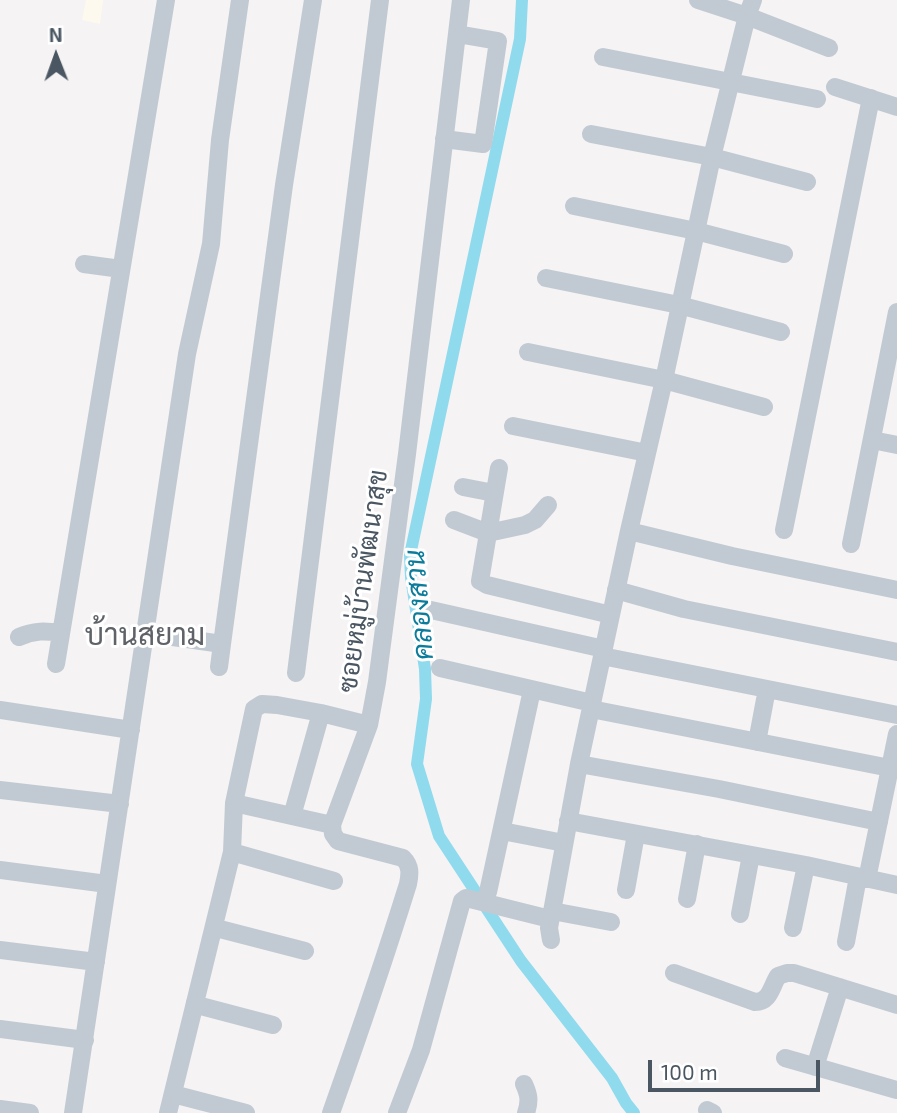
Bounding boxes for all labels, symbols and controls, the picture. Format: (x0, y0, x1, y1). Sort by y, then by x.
north arrow (21, 21, 91, 91)
text: N (49, 23, 63, 46)
street label: ซอยหมู่บ้านพัฒนาสุข (332, 468, 394, 694)
water label: คลองสวน (397, 548, 441, 662)
district label: บ้านสยาม (85, 617, 205, 653)
scale bar (652, 1046, 824, 1090)
text: 100 m (661, 1059, 718, 1084)

